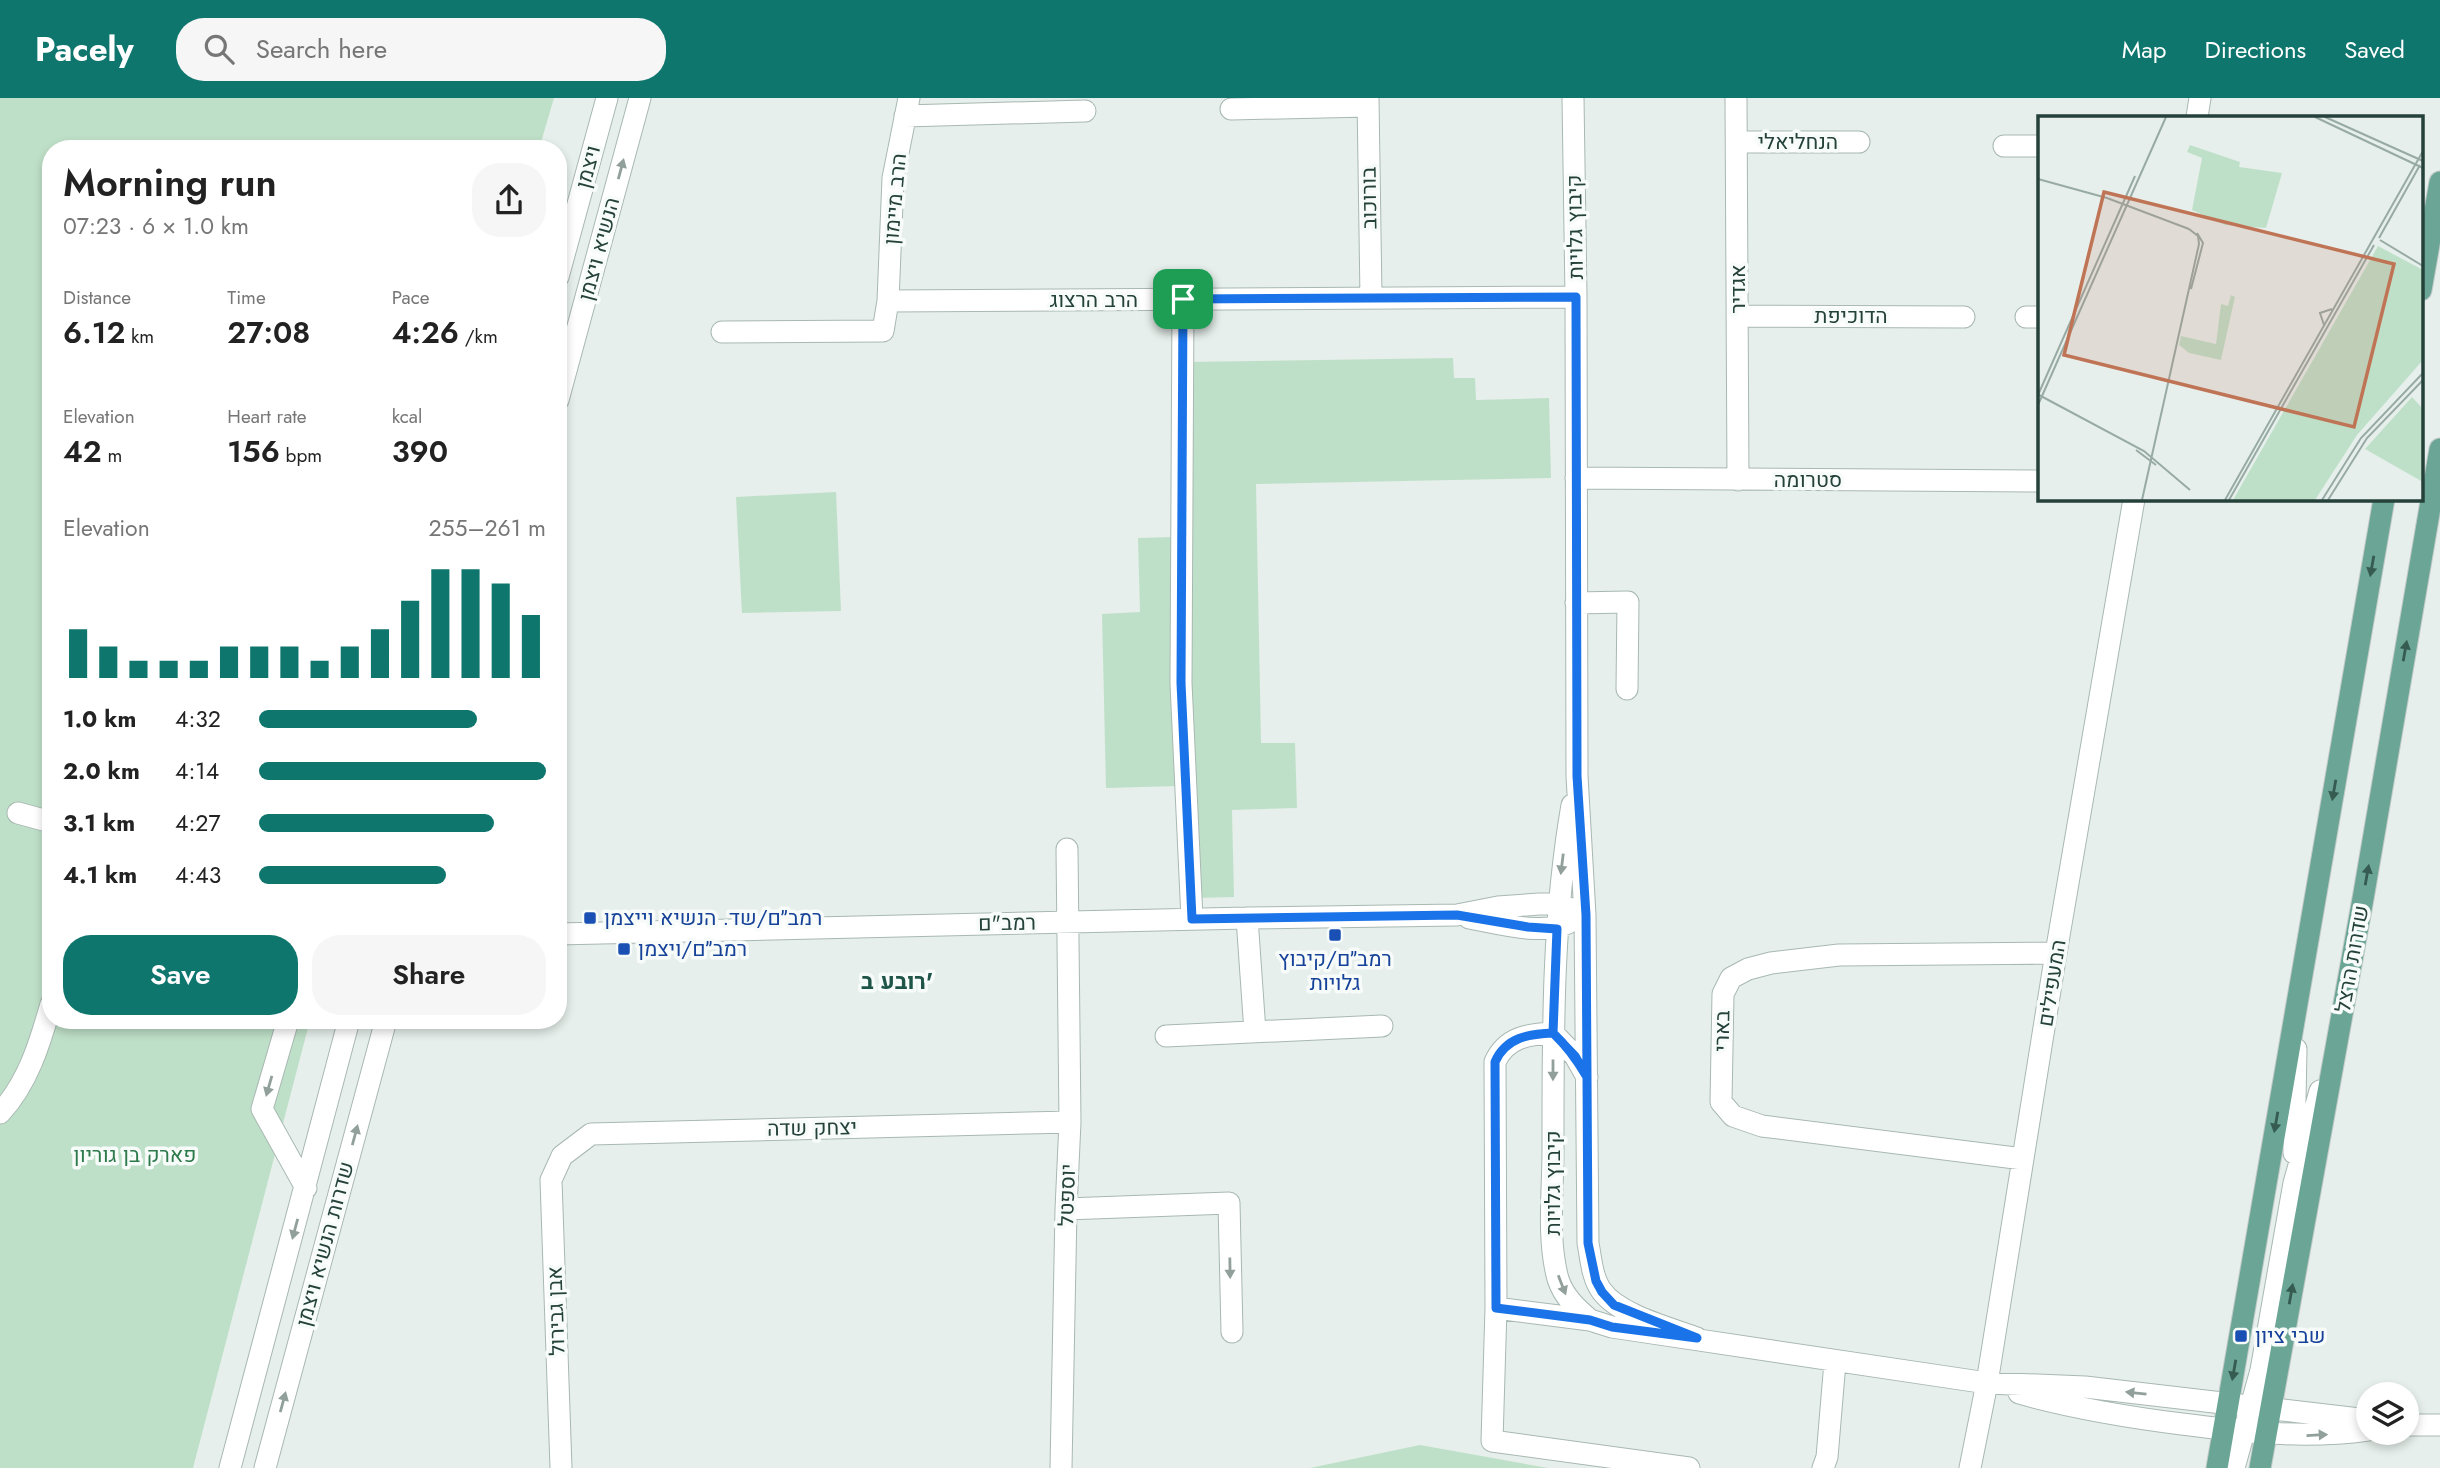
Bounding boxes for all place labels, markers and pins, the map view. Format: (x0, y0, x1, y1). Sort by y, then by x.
pin (1153, 269, 1213, 329)
place label: רמב״ם/שד. הנשיא וייצמן (604, 903, 822, 933)
marker: רמב״ם/שד. הנשיא וייצמן (582, 910, 598, 926)
marker: רמב״ם/קיבוץ גלויות (1327, 927, 1343, 943)
place label: רמב״ם/ויצמן (638, 934, 747, 964)
marker: רמב״ם/ויצמן (616, 941, 632, 957)
place label: רמב״ם/קיבוץ גלויות (1278, 944, 1392, 998)
place label: שבי ציון (2255, 1321, 2325, 1351)
marker: שבי ציון (2233, 1328, 2249, 1344)

